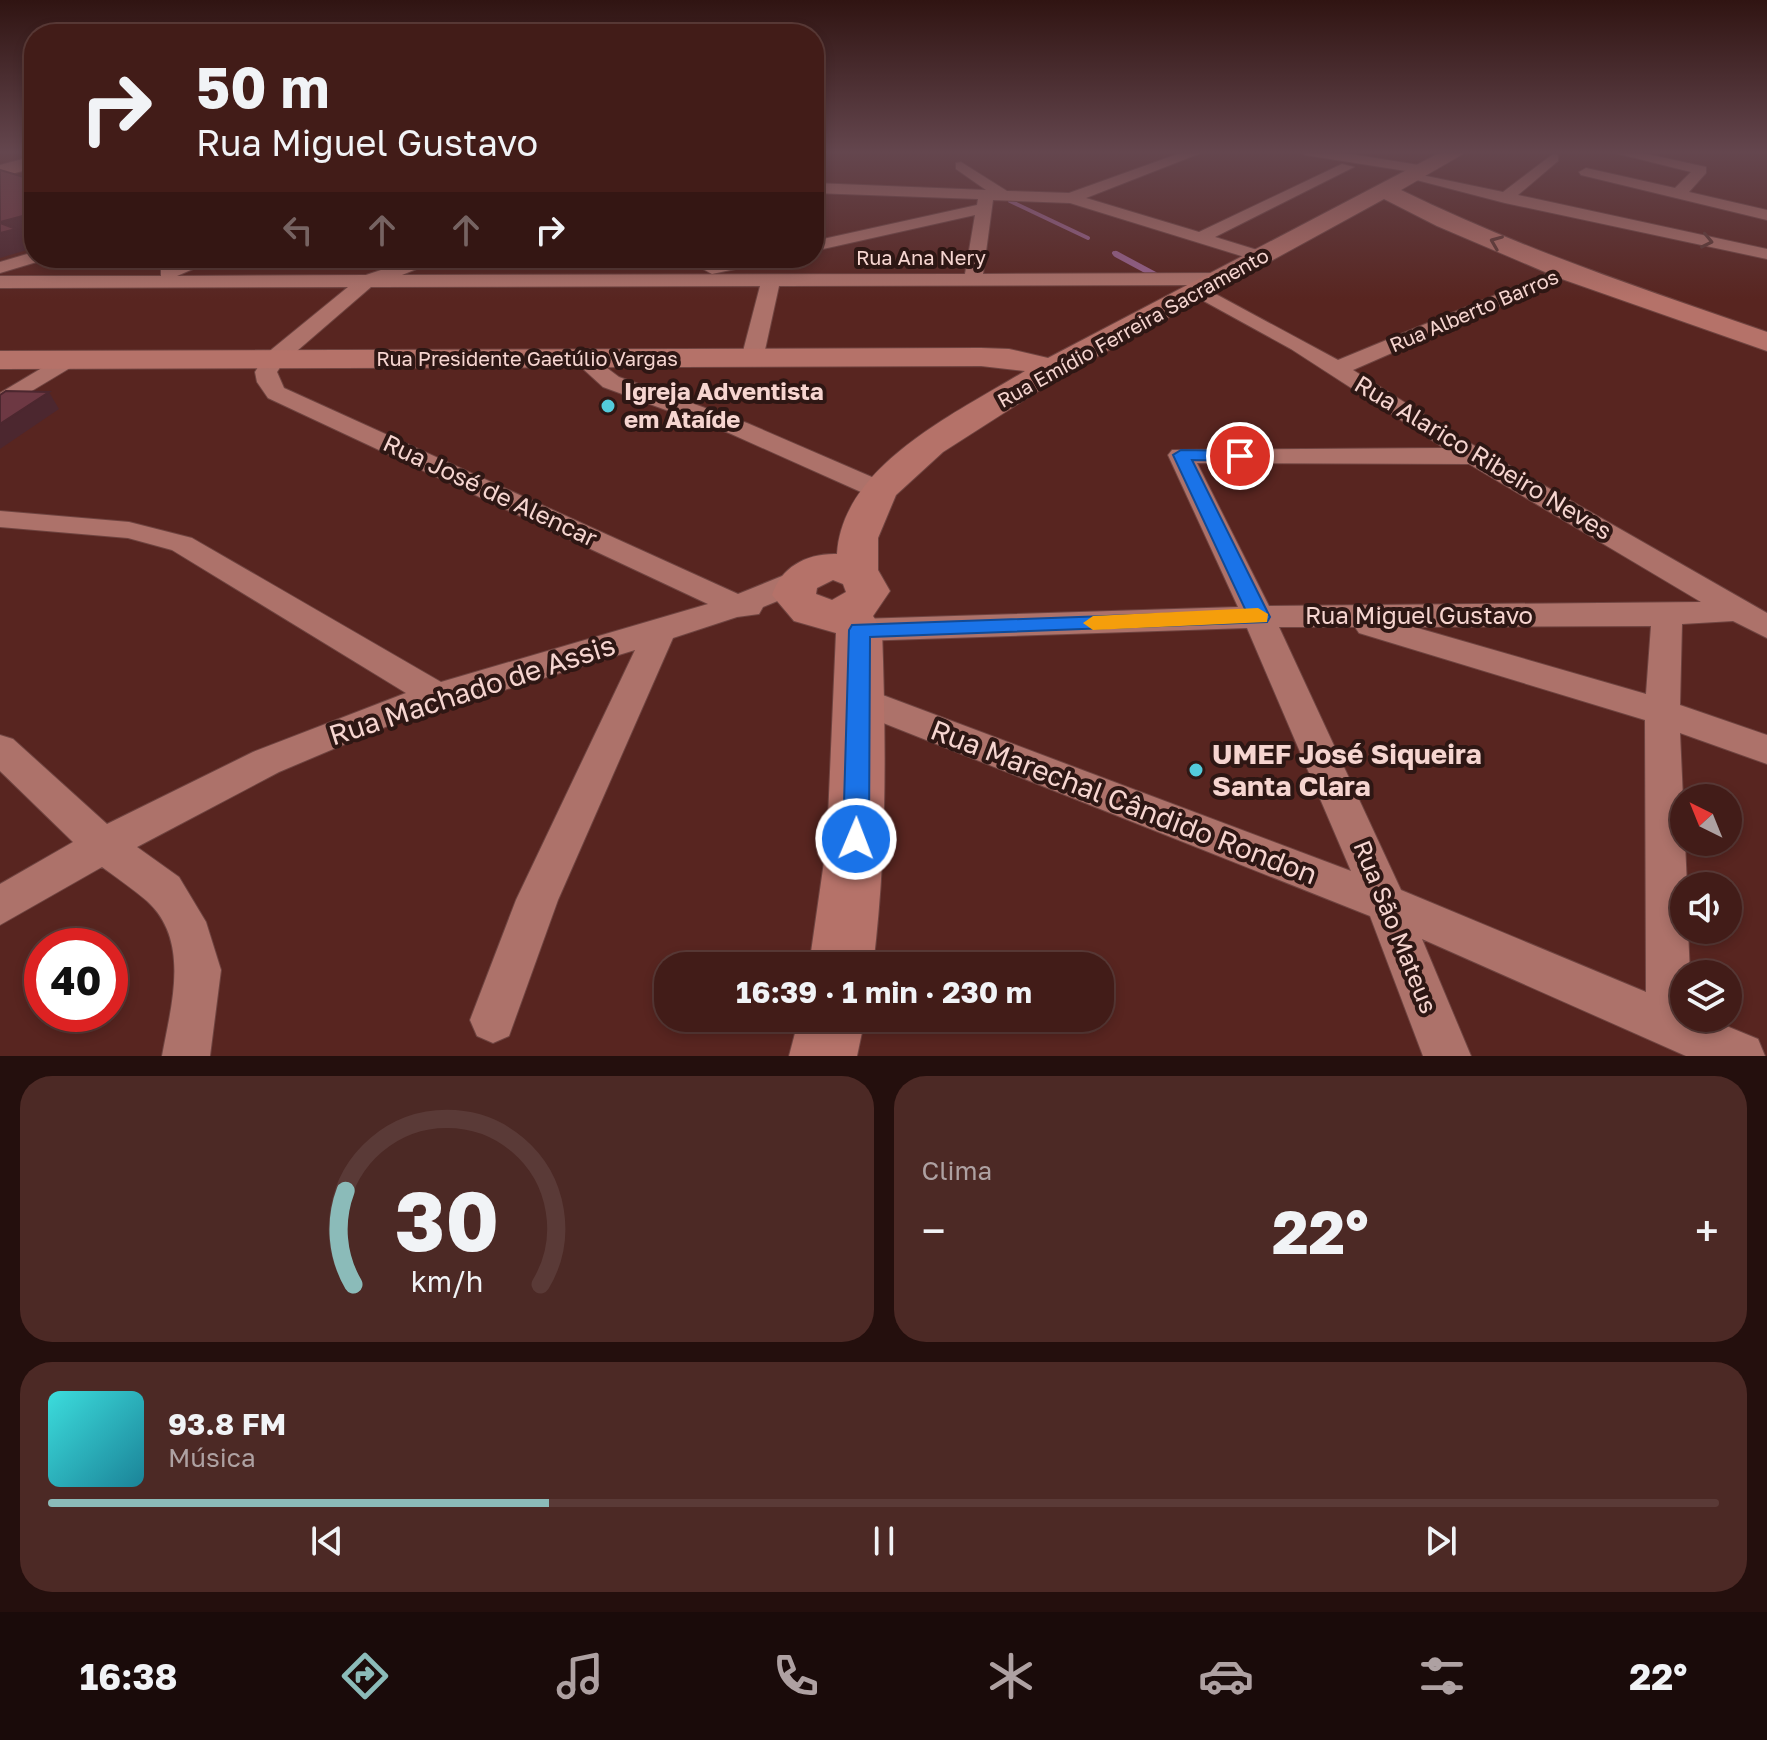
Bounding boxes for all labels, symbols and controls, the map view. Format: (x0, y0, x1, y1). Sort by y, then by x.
text: 50 m (196, 53, 330, 120)
icon: right (64, 56, 168, 160)
text: Rua Miguel Gustavo (196, 121, 538, 164)
icon: left (276, 208, 320, 252)
icon: ahead (360, 208, 404, 252)
icon: ahead (444, 208, 488, 252)
icon: right (528, 208, 572, 252)
one-way arrow (1699, 232, 1713, 249)
one-way arrow (1490, 236, 1504, 252)
street label: Rua Emídio Ferreira Sacramento (993, 242, 1272, 412)
street label: Rua Ana Nery (856, 245, 986, 269)
street label: Rua Alberto Barros (1386, 264, 1562, 356)
street label: Rua Presidente Gaetúlio Vargas (376, 346, 678, 370)
street label: Rua Alarico Ribeiro Neves (1350, 368, 1618, 545)
place label: Igreja Adventista em Ataíde (624, 376, 824, 433)
marker: Igreja Adventista em Ataíde (599, 397, 617, 415)
pin (1206, 422, 1274, 490)
street label: Rua José de Alencar (379, 427, 602, 552)
icon: arrive (1218, 434, 1262, 478)
street label: Rua Miguel Gustavo (1305, 600, 1533, 629)
street label: Rua Machado de Assis (325, 628, 619, 751)
street label: Rua Marechal Cândido Rondon (926, 712, 1322, 891)
place label: UMEF José Siqueira Santa Clara (1212, 737, 1482, 802)
marker: UMEF José Siqueira Santa Clara (1187, 761, 1205, 779)
north arrow (1670, 784, 1742, 856)
map controls (1670, 784, 1742, 1032)
position arrow (814, 797, 898, 881)
street label: Rua São Mateus (1348, 836, 1444, 1017)
button: sound (1670, 872, 1742, 944)
speed limit sign: 40 (24, 928, 128, 1032)
button: layers (1670, 960, 1742, 1032)
text: 16:39 · 1 min · 230 m (736, 974, 1032, 1010)
text: Clima (922, 1155, 992, 1186)
text: 30 (394, 1169, 499, 1269)
text: 22° (1272, 1195, 1369, 1267)
text: − (922, 1204, 946, 1257)
text: + (1695, 1204, 1719, 1257)
text: km/h (410, 1264, 483, 1298)
text: 93.8 FM (168, 1406, 286, 1442)
text: Música (168, 1442, 256, 1473)
icon: previous (305, 1519, 349, 1563)
icon: pause (862, 1519, 906, 1563)
icon: next (1419, 1519, 1463, 1563)
icon: directions (337, 1648, 393, 1704)
icon: music (552, 1648, 608, 1704)
icon: phone (768, 1648, 824, 1704)
icon: climate (983, 1648, 1039, 1704)
icon: car (1198, 1648, 1254, 1704)
icon: filters (1414, 1648, 1470, 1704)
text: 16:38 (80, 1655, 178, 1698)
text: 22° (1629, 1655, 1687, 1698)

